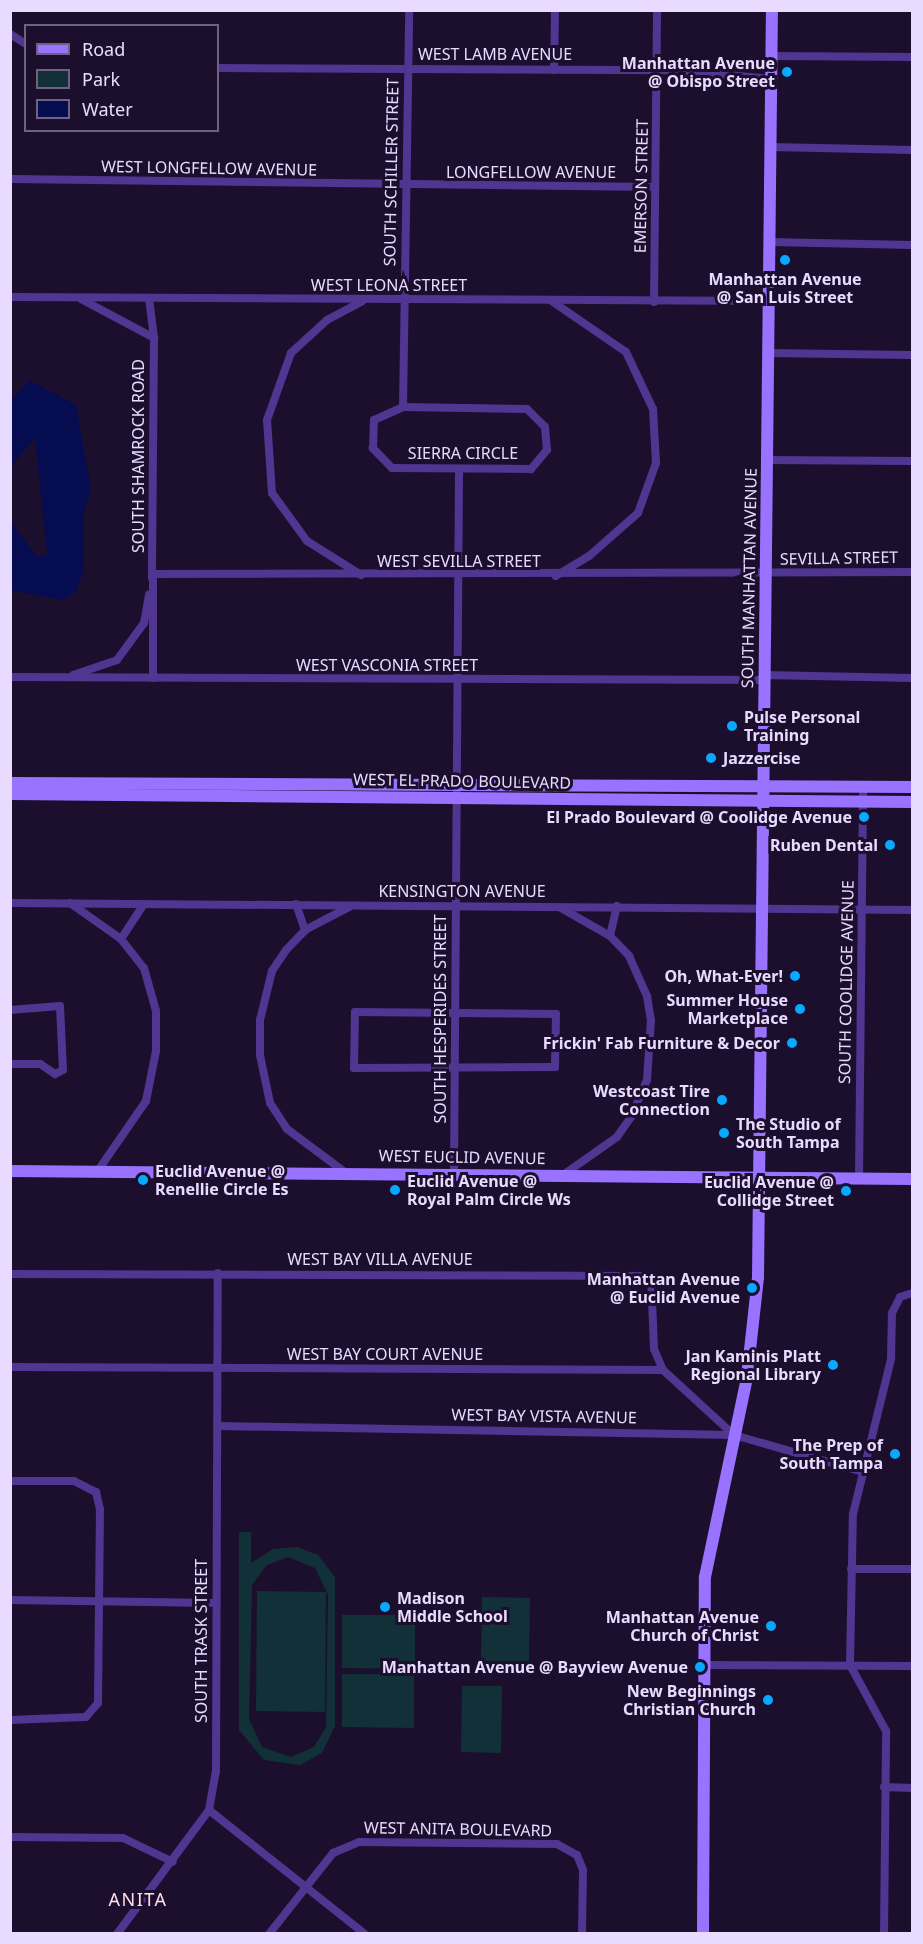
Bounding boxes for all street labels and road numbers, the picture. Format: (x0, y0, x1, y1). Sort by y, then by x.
street label: WEST LAMB AVENUE (418, 44, 572, 64)
street label: SOUTH SCHILLER STREET (380, 78, 402, 266)
street label: EMERSON STREET (630, 119, 652, 253)
street label: WEST LONGFELLOW AVENUE (101, 157, 317, 179)
street label: LONGFELLOW AVENUE (446, 162, 616, 182)
street label: WEST LEONA STREET (311, 275, 467, 295)
street label: SOUTH SHAMROCK ROAD (128, 359, 148, 553)
street label: SIERRA CIRCLE (408, 443, 518, 463)
street label: SOUTH MANHATTAN AVENUE (737, 468, 761, 688)
street label: SEVILLA STREET (780, 547, 898, 569)
street label: WEST SEVILLA STREET (377, 551, 541, 571)
street label: WEST VASCONIA STREET (296, 655, 478, 675)
street label: WEST EL PRADO BOULEVARD (353, 769, 571, 793)
street label: SOUTH COOLIDGE AVENUE (835, 880, 857, 1084)
street label: KENSINGTON AVENUE (378, 881, 546, 901)
street label: SOUTH HESPERIDES STREET (430, 914, 450, 1124)
street label: WEST EUCLID AVENUE (378, 1146, 546, 1168)
street label: WEST BAY VILLA AVENUE (287, 1249, 473, 1269)
street label: WEST BAY COURT AVENUE (287, 1344, 483, 1364)
street label: WEST BAY VISTA AVENUE (451, 1405, 637, 1427)
street label: SOUTH TRASK STREET (191, 1559, 211, 1723)
street label: WEST ANITA BOULEVARD (364, 1818, 552, 1840)

